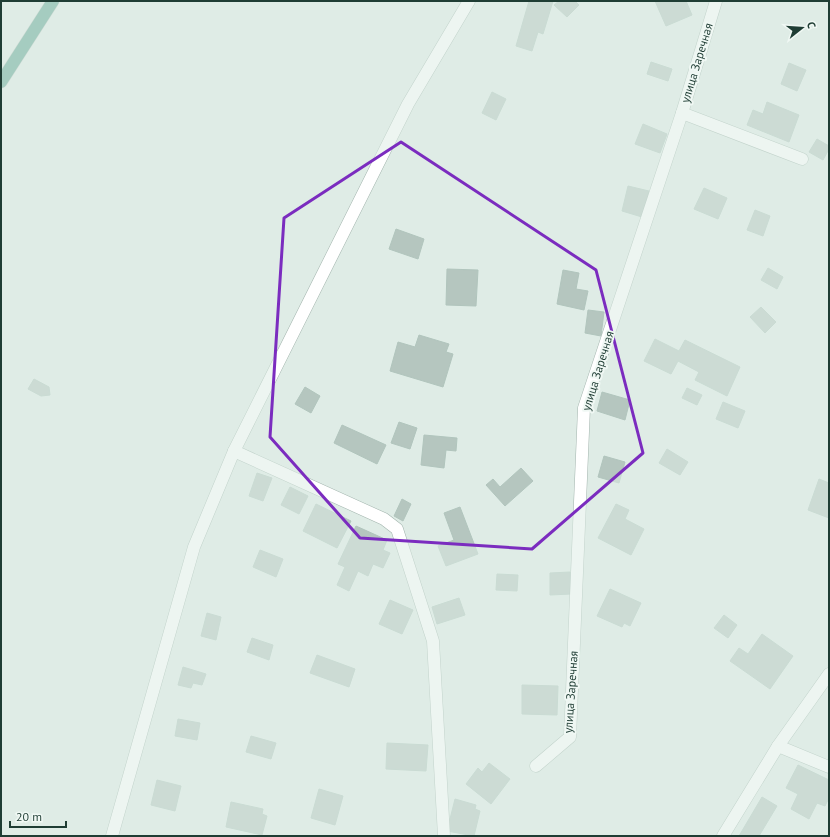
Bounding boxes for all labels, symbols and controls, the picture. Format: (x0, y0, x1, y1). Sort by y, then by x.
north arrow (782, 8, 822, 48)
text: С (804, 20, 819, 30)
street label: улица Заречная (677, 21, 716, 105)
street label: улица Заречная (578, 329, 617, 413)
street label: улица Заречная (560, 650, 581, 734)
scale bar (10, 803, 66, 829)
text: 20 m (16, 809, 42, 824)

